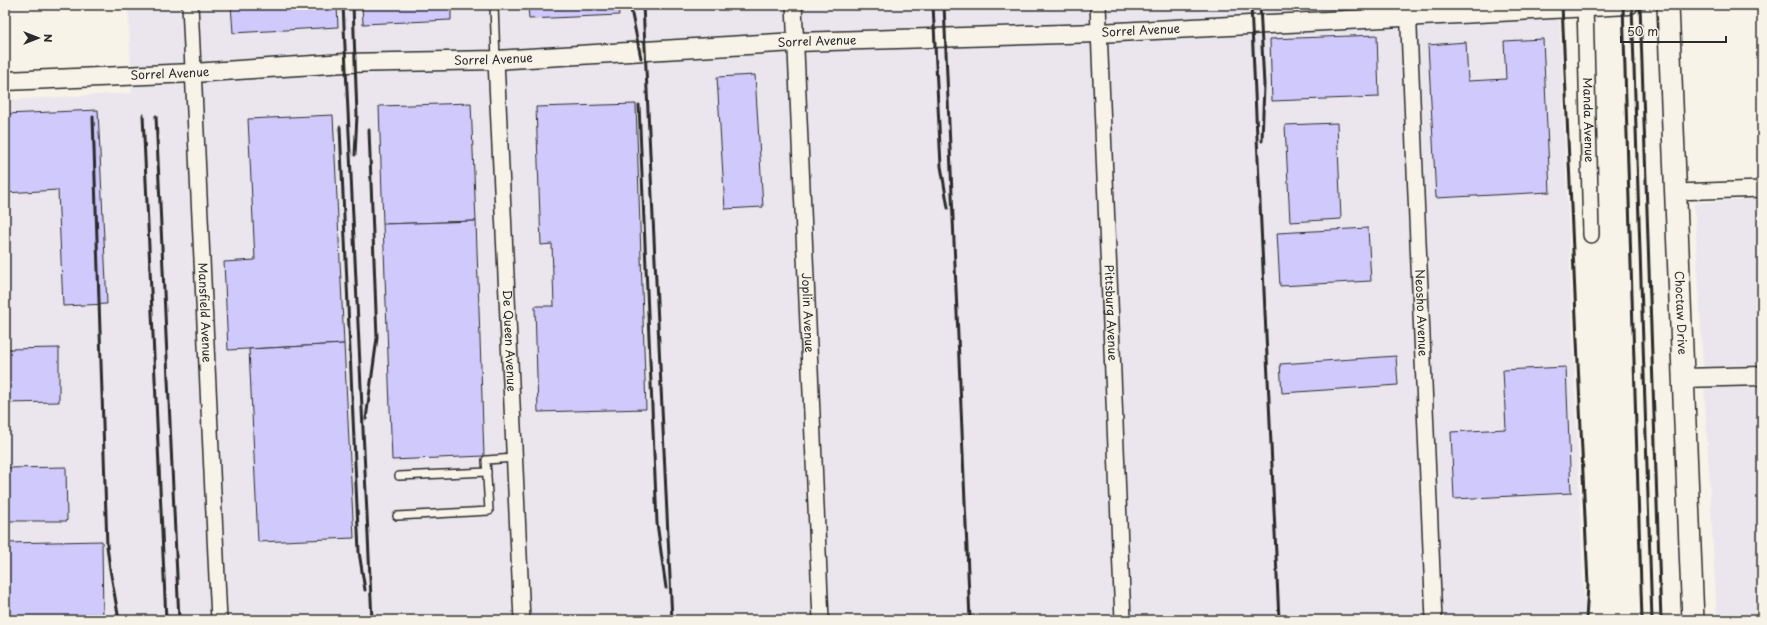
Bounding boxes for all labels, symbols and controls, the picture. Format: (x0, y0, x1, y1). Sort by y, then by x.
north arrow (18, 18, 58, 58)
scale bar (1621, 18, 1726, 44)
street label: Sorrel Avenue (1101, 19, 1181, 41)
text: 50 m (1627, 22, 1658, 40)
street label: Sorrel Avenue (777, 30, 857, 51)
text: N (40, 34, 57, 43)
street label: Sorrel Avenue (454, 48, 534, 69)
street label: Sorrel Avenue (130, 62, 210, 84)
street label: Manda Avenue (1579, 77, 1599, 163)
street label: Mansfield Avenue (194, 262, 217, 364)
street label: Pittsburg Avenue (1101, 264, 1122, 362)
street label: Neosho Avenue (1411, 269, 1433, 357)
street label: Choctaw Drive (1671, 270, 1692, 355)
street label: Joplin Avenue (798, 272, 819, 353)
street label: De Queen Avenue (499, 289, 521, 392)

